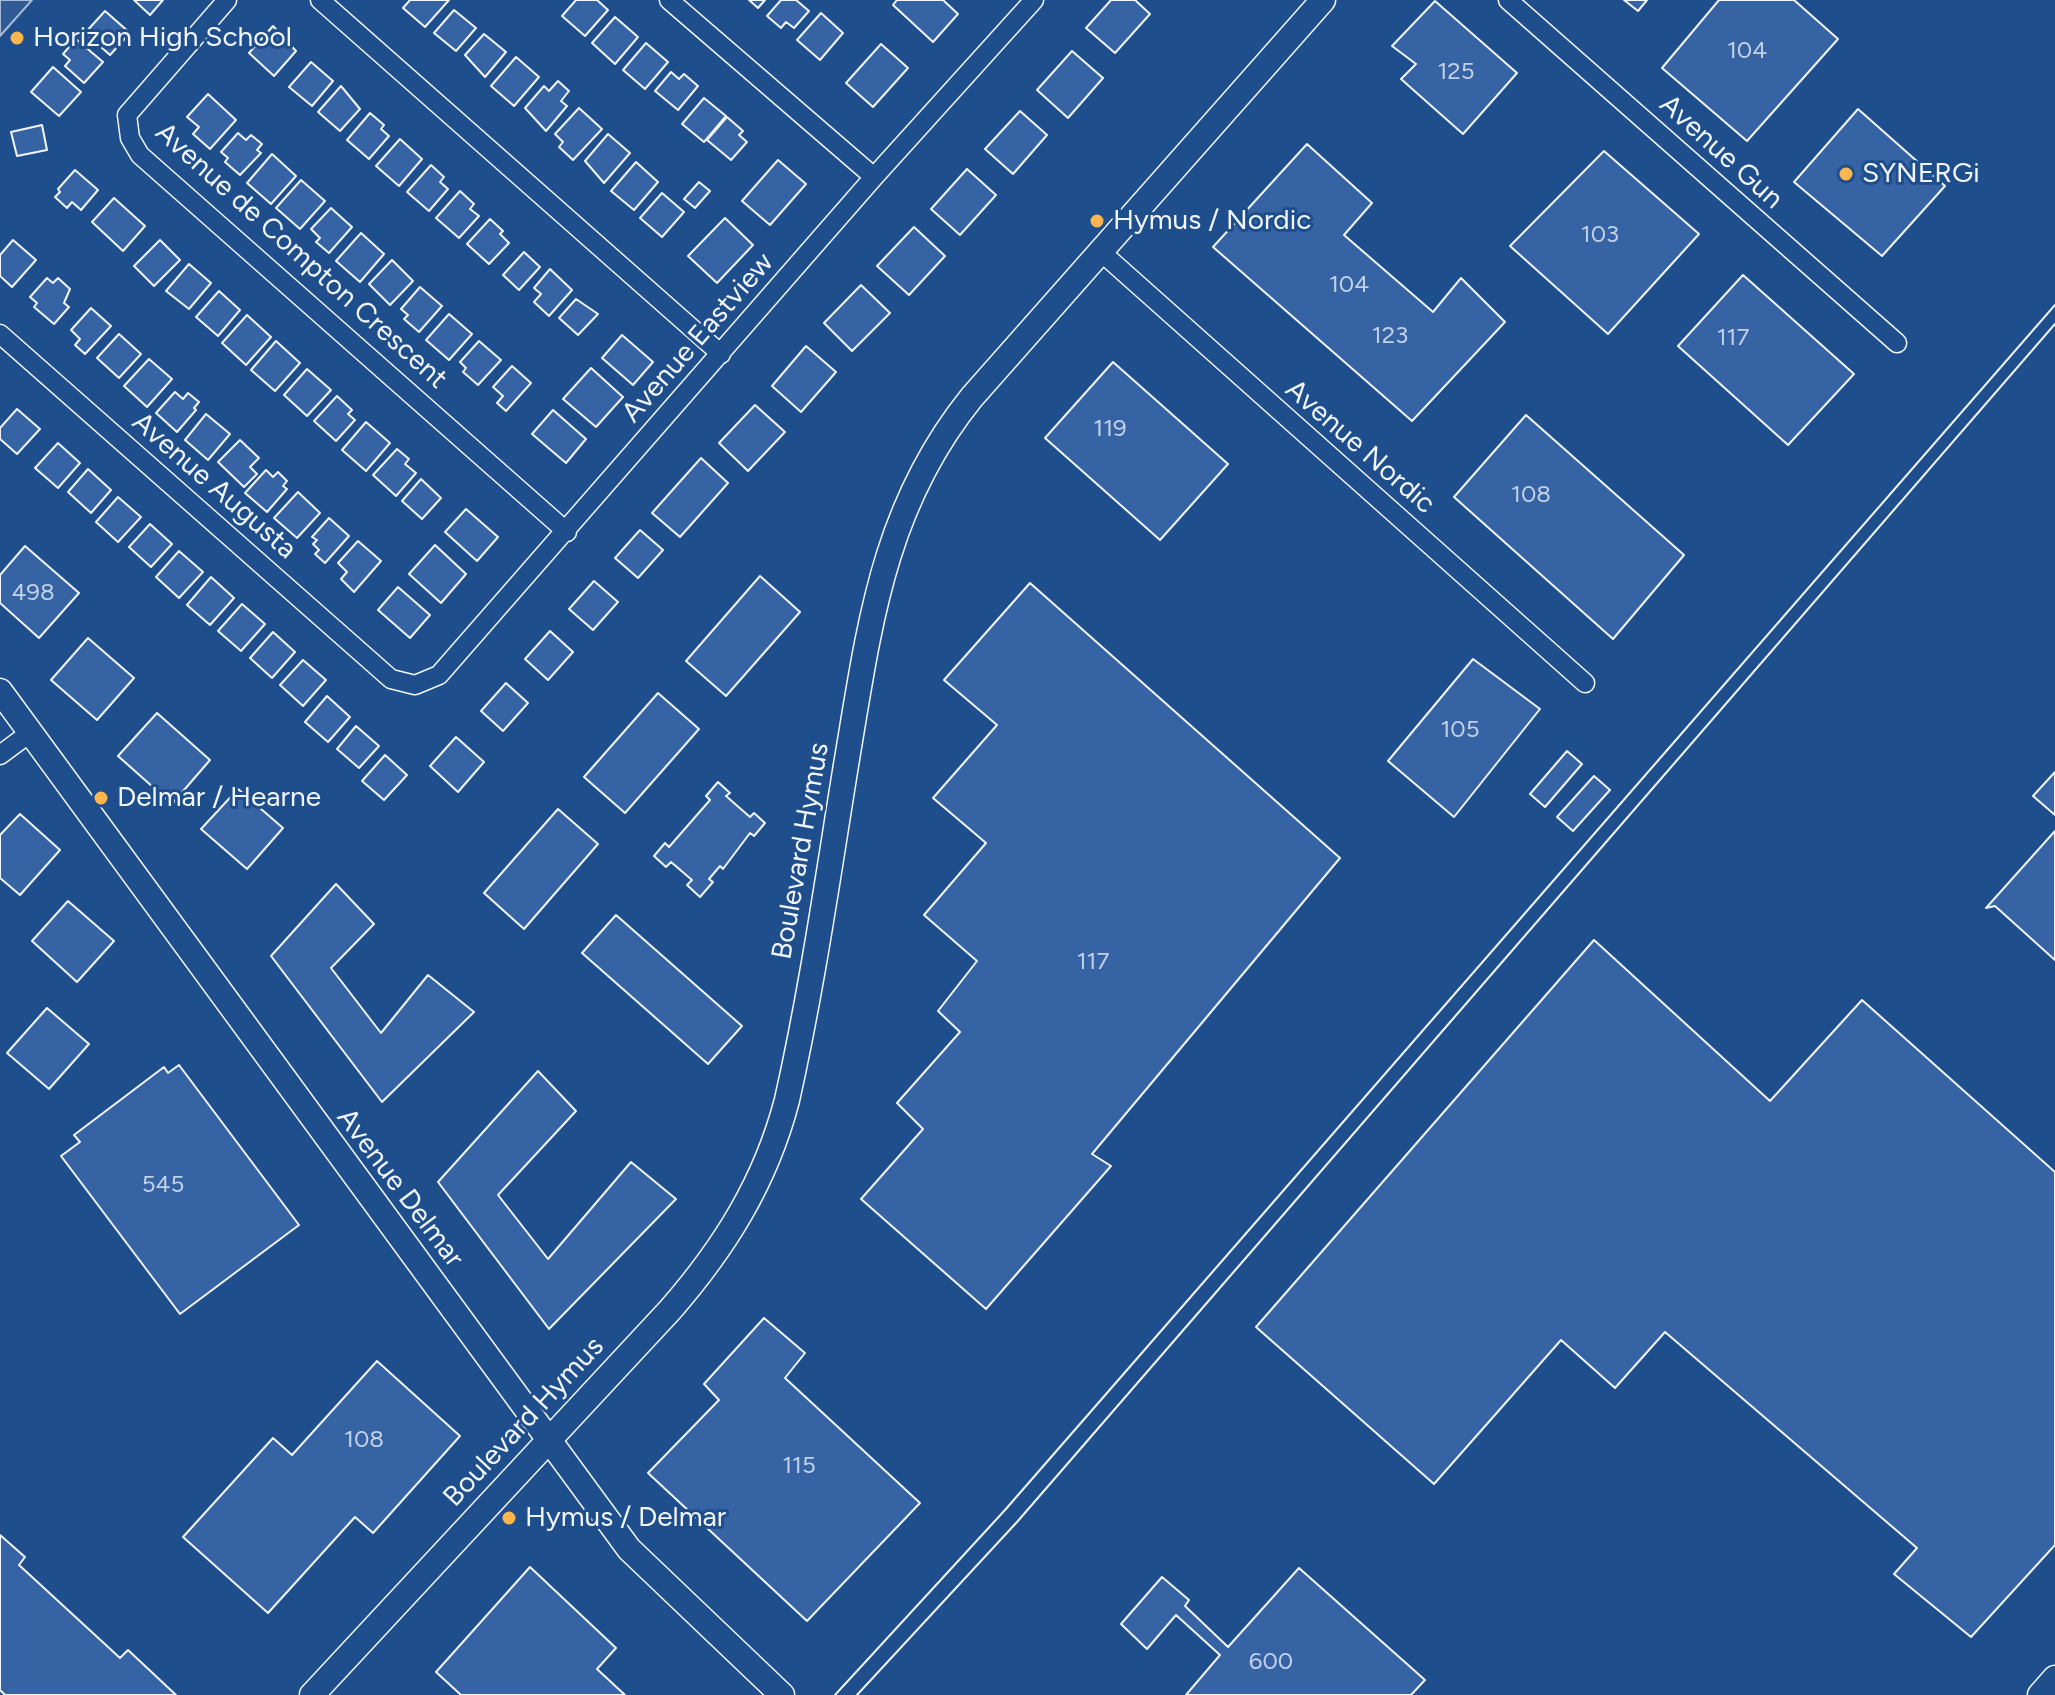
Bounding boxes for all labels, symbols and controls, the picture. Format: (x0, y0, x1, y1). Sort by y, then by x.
place label: Horizon High School (33, 21, 292, 55)
marker: Horizon High School (8, 29, 26, 47)
house number: 104 (1727, 37, 1767, 65)
house number: 125 (1437, 58, 1475, 86)
street label: Avenue Gun (1652, 88, 1790, 216)
street label: Avenue de Compton Crescent (148, 116, 454, 396)
place label: SYNERGi (1862, 157, 1980, 191)
marker: SYNERGi (1837, 165, 1855, 183)
place label: Hymus / Nordic (1113, 204, 1311, 238)
marker: Hymus / Nordic (1088, 212, 1106, 230)
house number: 103 (1581, 221, 1619, 249)
street label: Avenue Eastview (615, 246, 781, 430)
house number: 104 (1329, 271, 1369, 299)
house number: 123 (1372, 322, 1408, 350)
house number: 117 (1717, 324, 1749, 352)
street label: Avenue Nordic (1278, 373, 1442, 521)
street label: Avenue Augusta (125, 406, 303, 566)
house number: 119 (1093, 415, 1127, 443)
house number: 108 (1511, 481, 1551, 509)
house number: 498 (11, 579, 55, 607)
house number: 105 (1440, 716, 1480, 744)
street label: Boulevard Hymus (765, 740, 837, 962)
place label: Delmar / Hearne (117, 781, 321, 815)
marker: Delmar / Hearne (92, 789, 110, 807)
house number: 117 (1077, 948, 1109, 976)
street label: Avenue Delmar (329, 1102, 471, 1274)
house number: 545 (142, 1171, 184, 1199)
street label: Boulevard Hymus (437, 1330, 611, 1514)
house number: 108 (344, 1426, 384, 1454)
house number: 115 (782, 1452, 816, 1480)
place label: Hymus / Delmar (525, 1501, 726, 1535)
marker: Hymus / Delmar (500, 1509, 518, 1527)
house number: 600 (1249, 1648, 1293, 1676)

